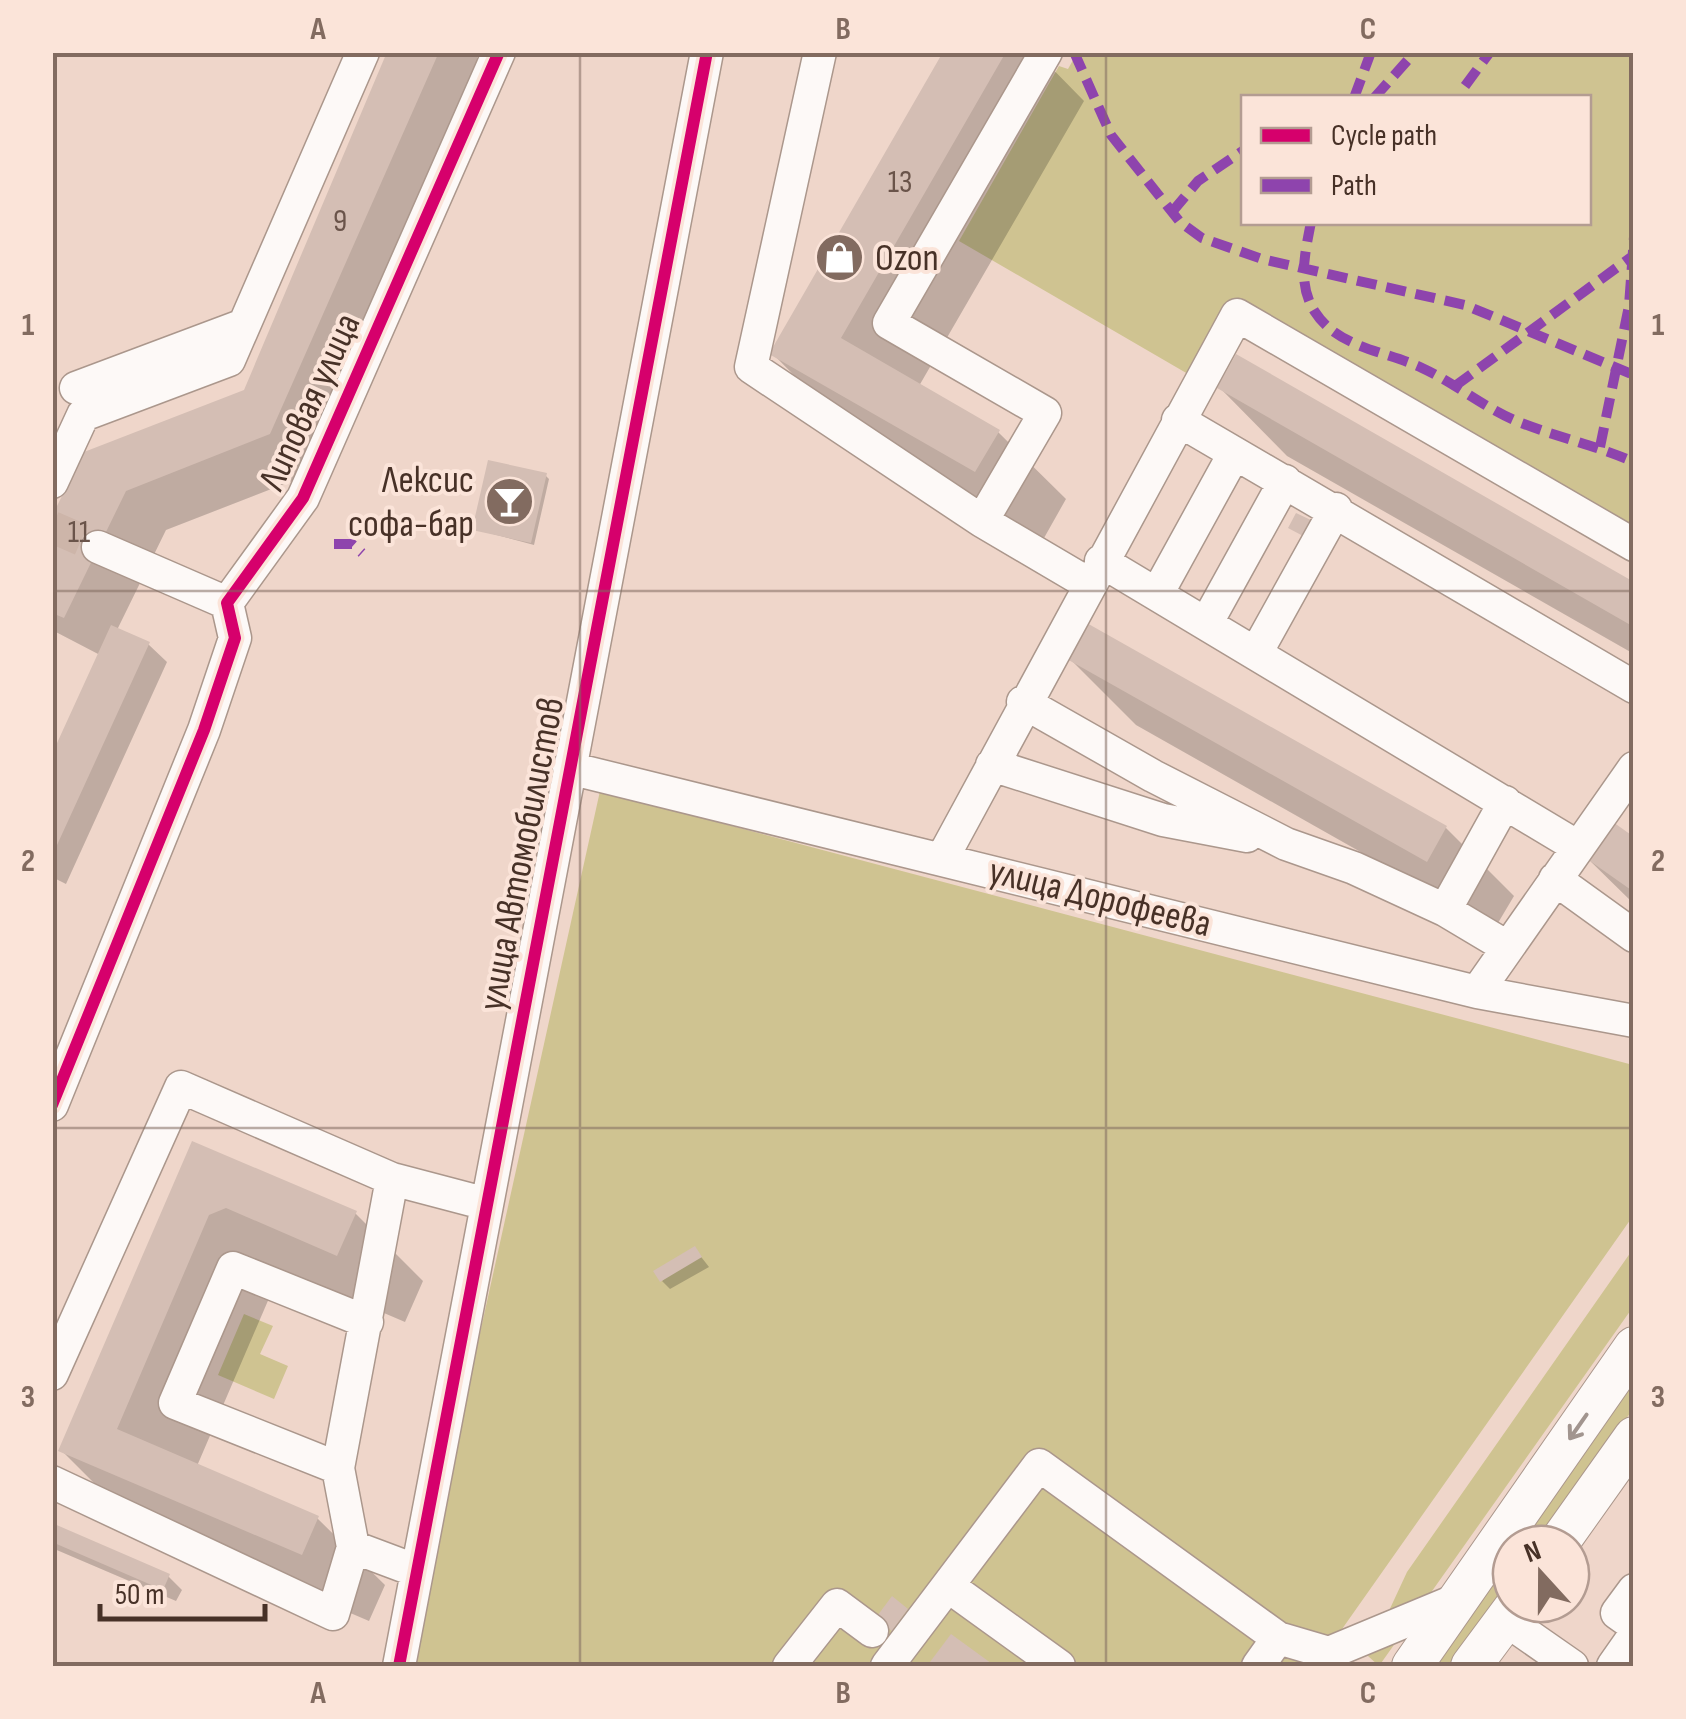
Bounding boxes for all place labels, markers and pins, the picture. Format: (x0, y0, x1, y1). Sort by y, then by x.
shop icon: Ozon (814, 232, 866, 284)
place label: Ozon (875, 236, 939, 281)
place label: Лексис софа-бар (348, 458, 474, 547)
bar icon: Лексис софа-бар (483, 476, 535, 528)

